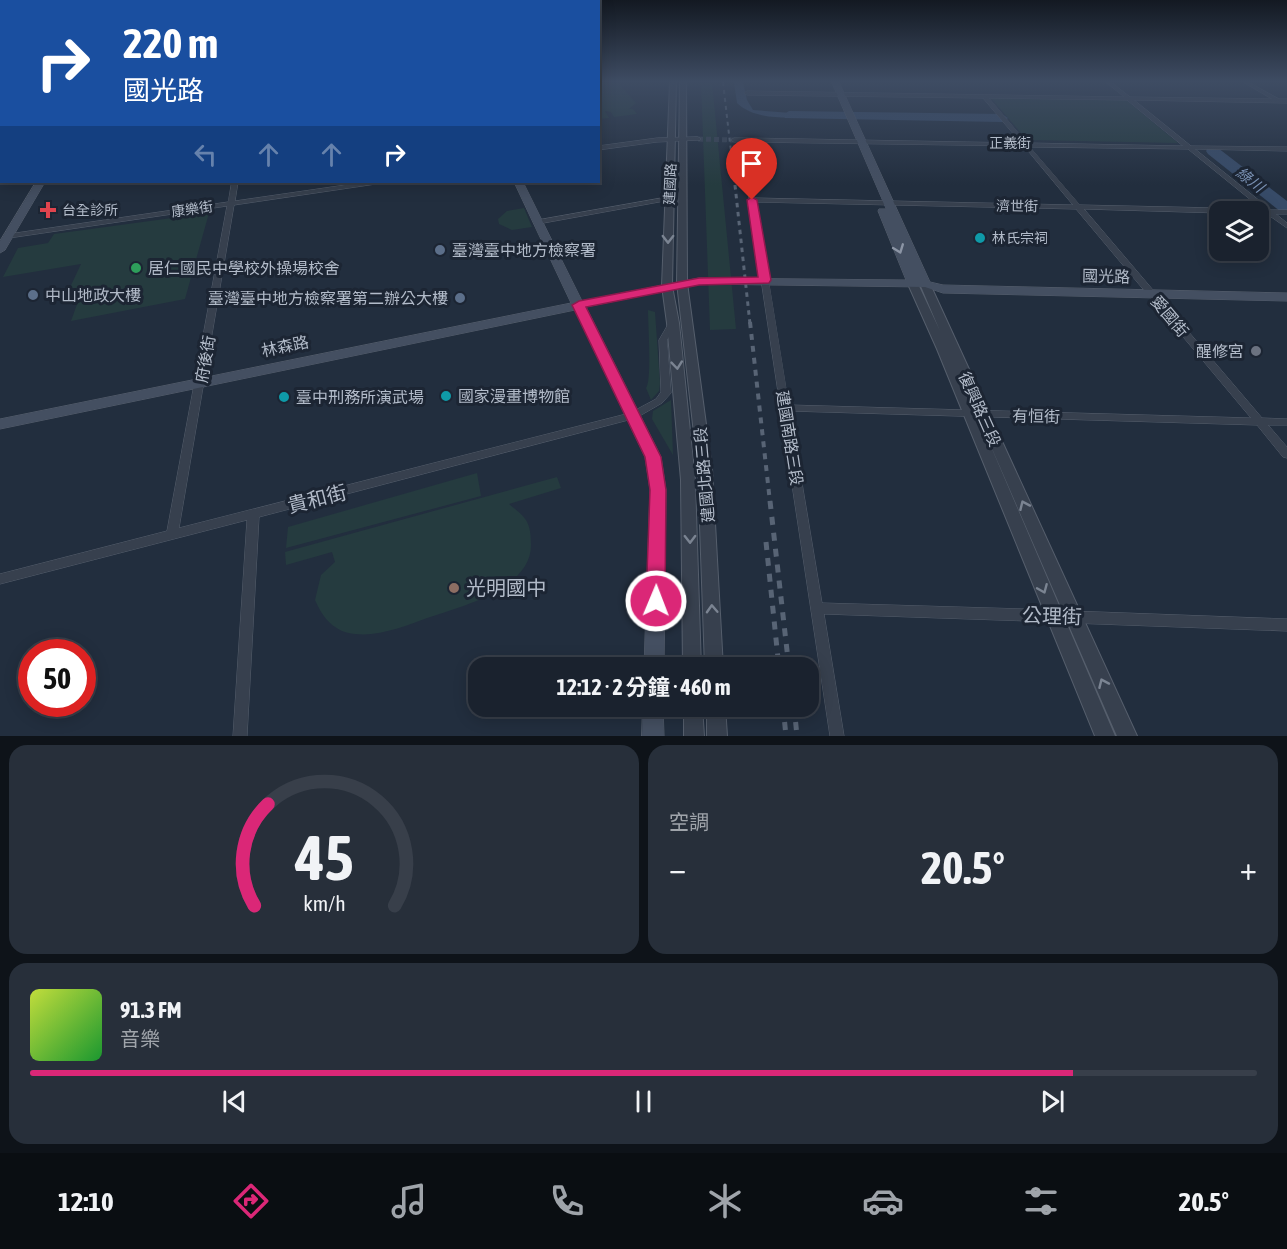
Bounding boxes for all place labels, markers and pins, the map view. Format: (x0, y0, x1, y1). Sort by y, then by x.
pin (726, 138, 777, 200)
marker: 台全診所 (39, 201, 57, 219)
place label: 台全診所 (62, 202, 118, 218)
place label: 林氏宗祠 (992, 230, 1048, 246)
marker: 林氏宗祠 (973, 231, 987, 245)
place label: 臺灣臺中地方檢察署 (452, 241, 596, 259)
marker: 臺灣臺中地方檢察署 (433, 243, 447, 257)
place label: 居仁國民中學校外操場校舍 (148, 259, 340, 277)
marker: 居仁國民中學校外操場校舍 (129, 261, 143, 275)
place label: 中山地政大樓 (45, 286, 141, 304)
marker: 中山地政大樓 (26, 288, 40, 302)
place label: 臺灣臺中地方檢察署第二辦公大樓 (208, 289, 448, 307)
marker: 臺灣臺中地方檢察署第二辦公大樓 (453, 291, 467, 305)
place label: 醒修宮 (1196, 342, 1244, 360)
marker: 醒修宮 (1249, 344, 1263, 358)
place label: 國家漫畫博物館 (458, 387, 570, 405)
place label: 臺中刑務所演武場 (296, 388, 424, 406)
marker: 國家漫畫博物館 (439, 389, 453, 403)
marker: 臺中刑務所演武場 (277, 390, 291, 404)
place label: 光明國中 (466, 576, 546, 599)
marker: 光明國中 (447, 581, 461, 595)

